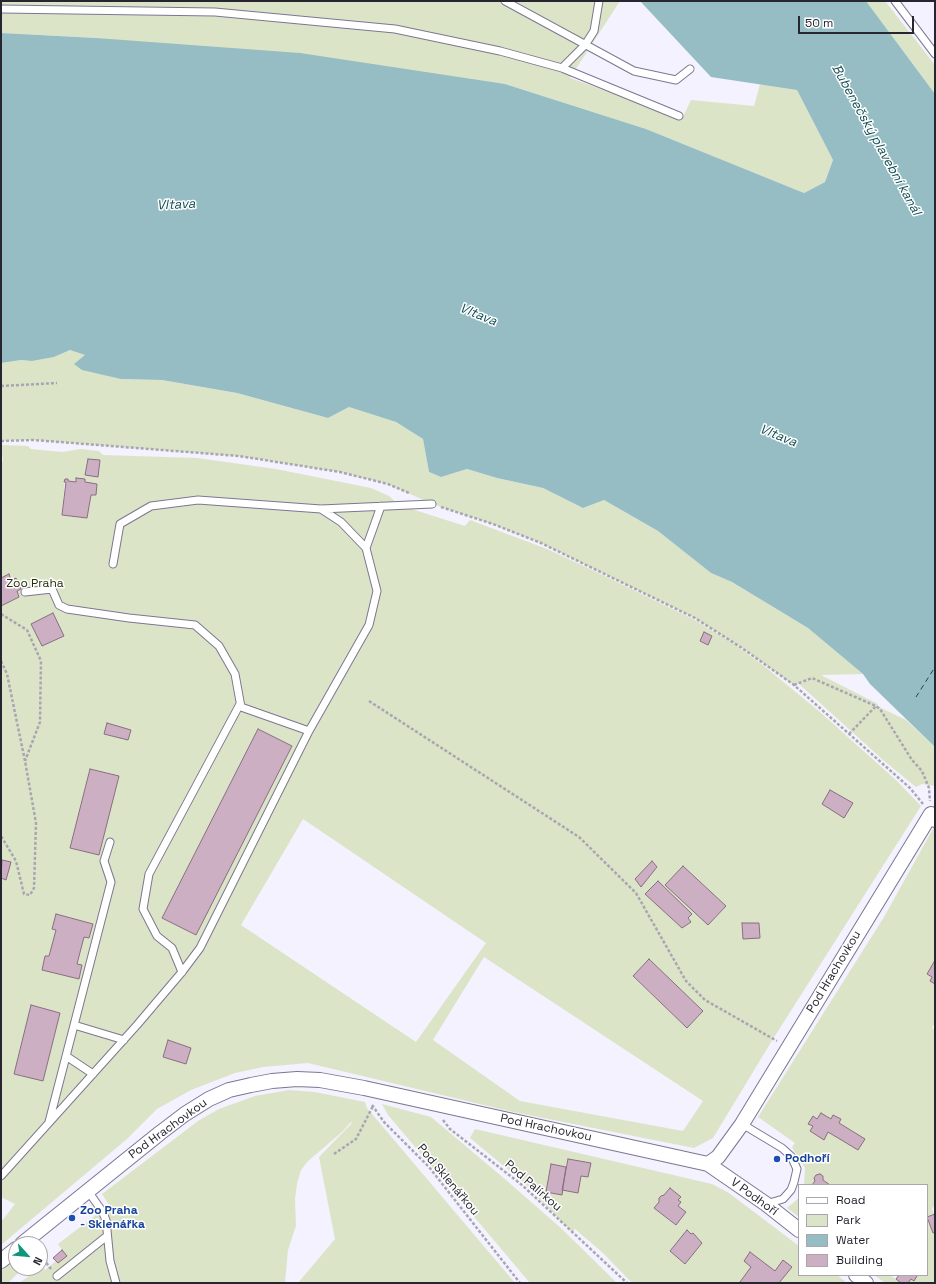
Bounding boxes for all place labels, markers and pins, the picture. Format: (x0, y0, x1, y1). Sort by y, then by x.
place label: Podhoří (785, 1152, 830, 1166)
marker: Podhoří (772, 1154, 782, 1164)
place label: Zoo Praha - Sklenářka (80, 1204, 145, 1232)
marker: Zoo Praha - Sklenářka (67, 1213, 77, 1223)

